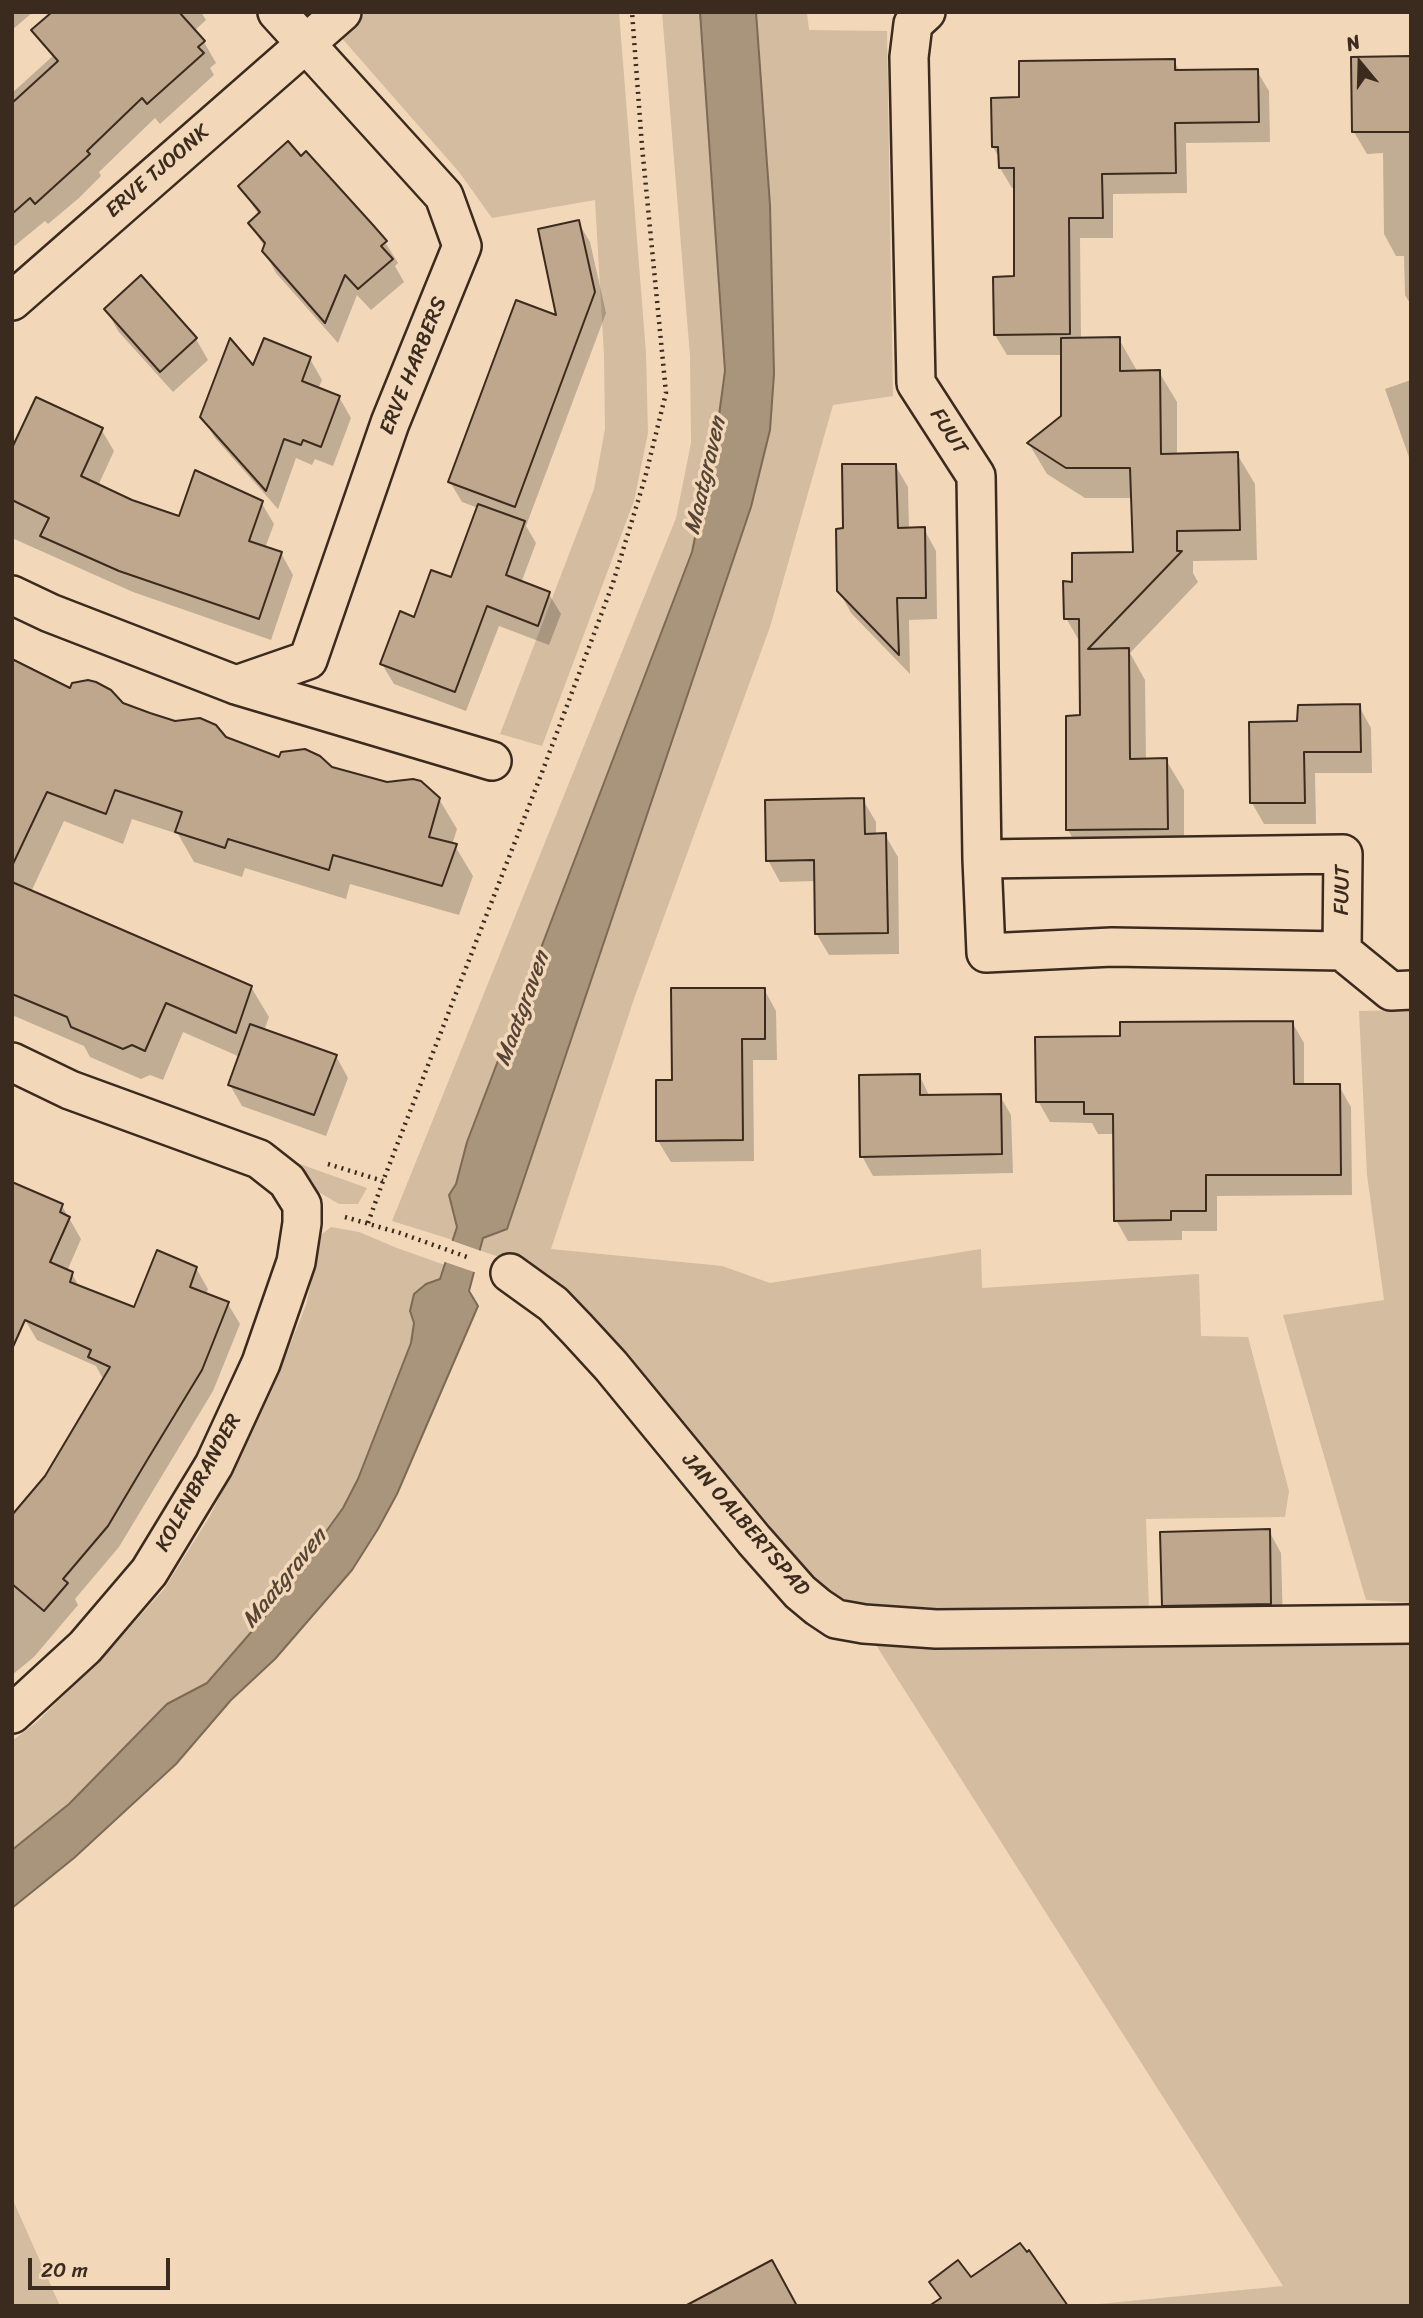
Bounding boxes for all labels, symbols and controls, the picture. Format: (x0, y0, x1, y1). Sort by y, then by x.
text: N (1341, 25, 1365, 60)
north arrow (1325, 28, 1395, 98)
street label: ERVE TJOONK (101, 120, 215, 224)
street label: ERVE HARBERS (375, 293, 453, 439)
street label: FUUT (924, 404, 972, 460)
water label: Maatgraven (679, 415, 733, 537)
street label: FUUT (1330, 865, 1356, 915)
water label: Maatgraven (490, 948, 556, 1070)
street label: KOLENBRANDER (151, 1410, 247, 1556)
street label: JAN OALBERTSPAD (676, 1448, 814, 1602)
water label: Maatgraven (237, 1524, 333, 1634)
scale bar (32, 2244, 173, 2288)
text: 20 m (41, 2251, 88, 2289)

